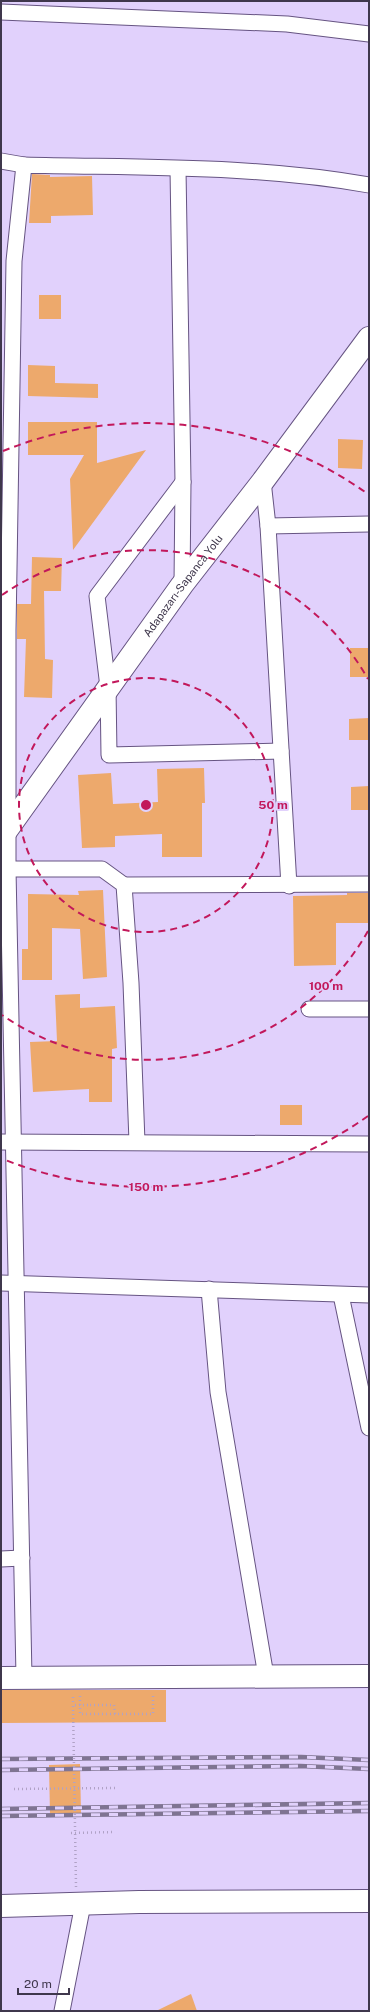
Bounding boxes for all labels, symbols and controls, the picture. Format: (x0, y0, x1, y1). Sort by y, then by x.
street label: Adapazarı-Sapanca Yolu (141, 532, 225, 639)
centre of rings (139, 798, 153, 812)
text: 50 m (258, 798, 288, 812)
text: 100 m (309, 979, 343, 993)
text: 150 m (129, 1180, 163, 1194)
scale bar (18, 1970, 69, 1996)
text: 20 m (24, 1977, 52, 1991)

